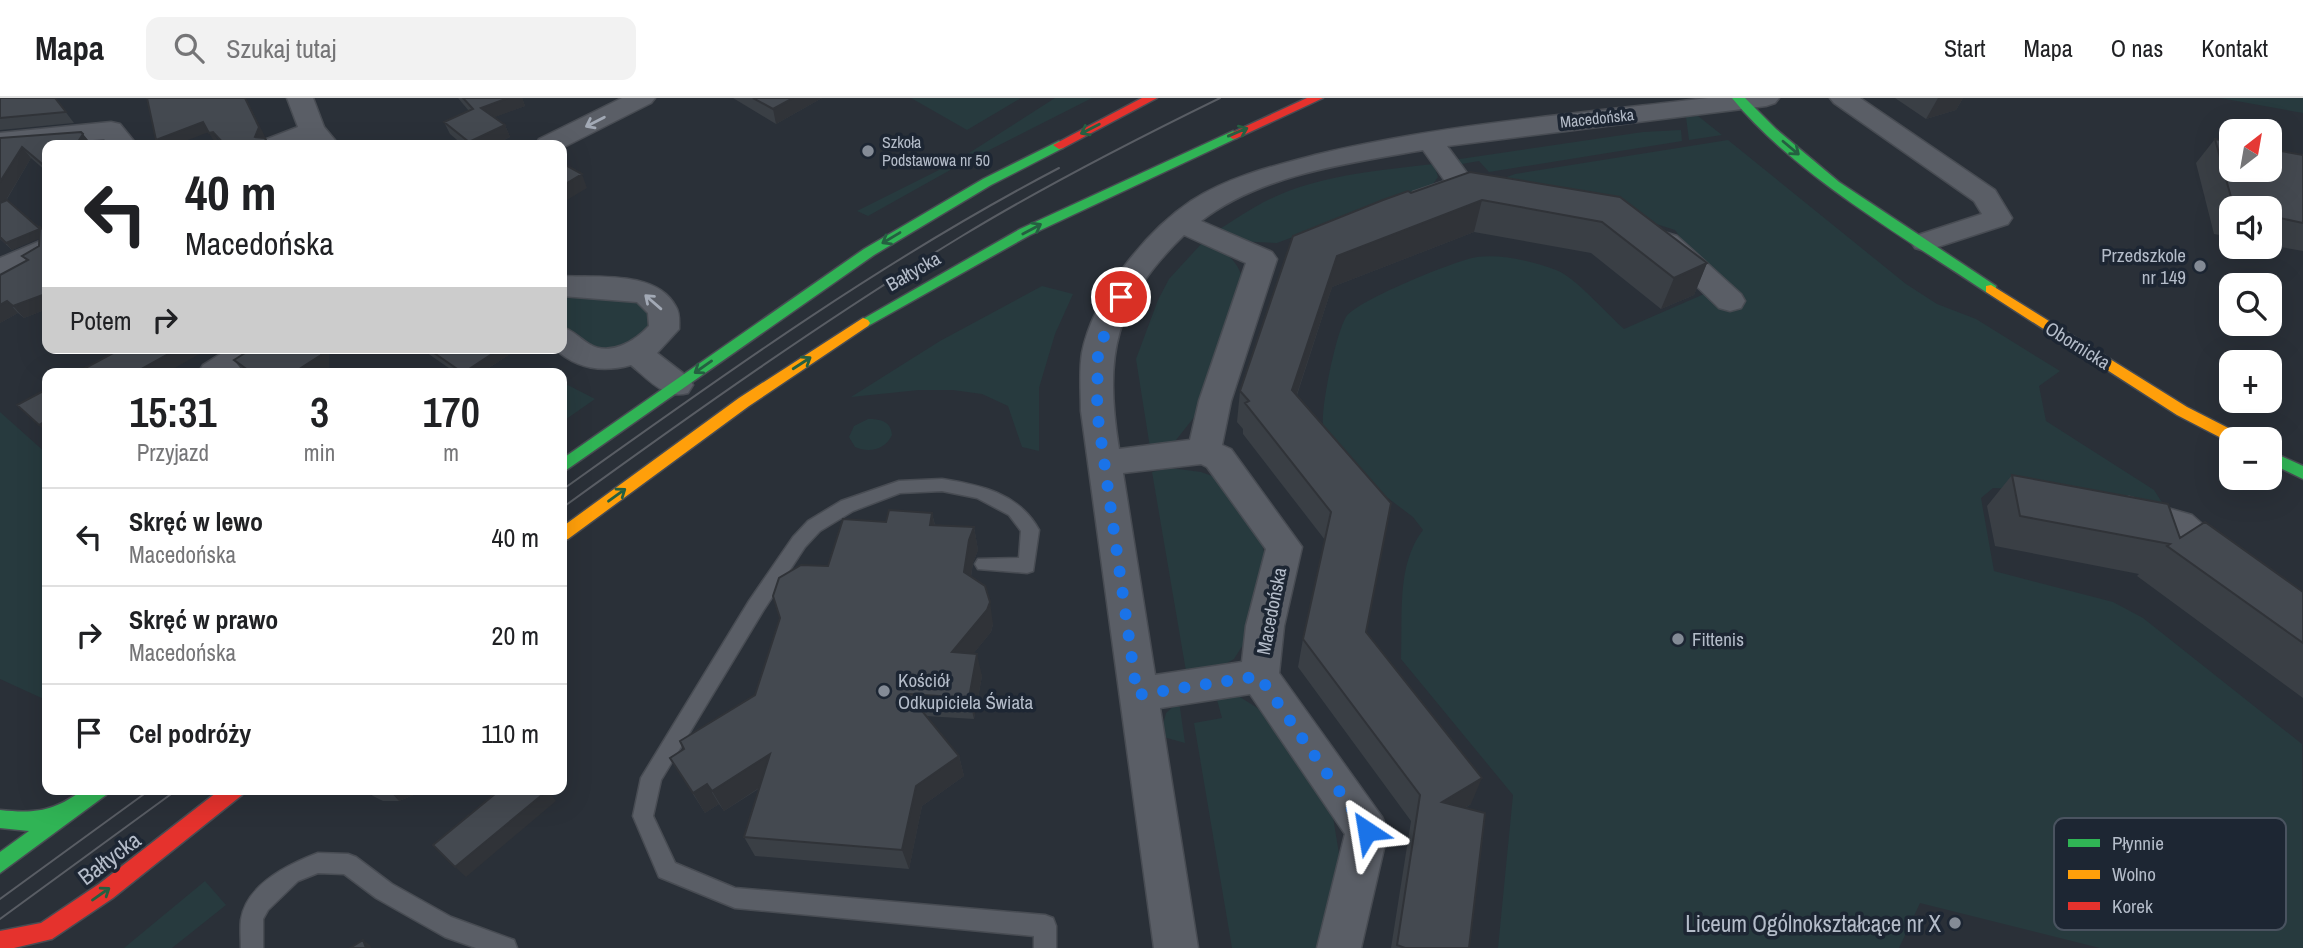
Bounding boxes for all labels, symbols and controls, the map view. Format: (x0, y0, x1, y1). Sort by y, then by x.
search box (146, 17, 636, 80)
text: Mapa (35, 26, 104, 70)
icon: search (170, 29, 208, 67)
text: Szukaj tutaj (226, 31, 336, 66)
text: Start (1944, 32, 1986, 64)
text: Mapa (2024, 32, 2073, 64)
text: O nas (2111, 32, 2163, 64)
text: Kontakt (2201, 32, 2268, 64)
street label: Macedońska (1559, 103, 1636, 133)
one-way arrow (585, 115, 606, 129)
north arrow (2219, 119, 2282, 182)
map controls (2219, 119, 2282, 490)
one-way arrow (1080, 122, 1101, 136)
one-way arrow (1227, 125, 1248, 138)
place label: Szkoła Podstawowa nr 50 (882, 131, 990, 171)
one-way arrow (1782, 140, 1800, 156)
marker: Szkoła Podstawowa nr 50 (860, 143, 876, 159)
text: 40 m (185, 159, 277, 225)
icon: left (70, 168, 161, 259)
button: sound (2219, 196, 2282, 259)
text: Macedońska (185, 222, 334, 265)
one-way arrow (1021, 222, 1042, 235)
one-way arrow (881, 232, 901, 246)
place label: Przedszkole nr 149 (2101, 242, 2186, 290)
street label: Bałtycka (881, 245, 945, 297)
marker: Przedszkole nr 149 (2192, 258, 2208, 274)
pin (1091, 267, 1151, 327)
button: search (2219, 273, 2282, 336)
icon: arrive (1102, 278, 1140, 316)
one-way arrow (644, 294, 662, 310)
icon: right (146, 301, 184, 339)
text: Potem (70, 303, 132, 338)
street label: Obornicka (2041, 315, 2116, 375)
button: + (2219, 350, 2282, 413)
one-way arrow (792, 356, 811, 370)
one-way arrow (694, 360, 713, 374)
text: 15:31 (129, 384, 217, 440)
text: 3 (310, 384, 329, 440)
text: 170 (422, 384, 480, 440)
button: − (2219, 427, 2282, 490)
text: Przyjazd (137, 437, 209, 468)
text: min (304, 437, 335, 468)
text: m (443, 437, 459, 468)
one-way arrow (607, 488, 626, 502)
text: Skręć w lewo (129, 504, 263, 539)
icon: left (70, 518, 108, 556)
text: 40 m (492, 520, 539, 555)
text: Macedońska (129, 539, 236, 570)
street label: Macedońska (1250, 565, 1292, 657)
text: Skręć w prawo (129, 602, 278, 637)
icon: right (70, 616, 108, 654)
text: 20 m (492, 618, 539, 653)
place label: Fittenis (1692, 626, 1744, 652)
marker: Fittenis (1670, 631, 1686, 647)
text: Macedońska (129, 637, 236, 668)
place label: Kościół Odkupiciela Świata (898, 667, 1033, 715)
marker: Kościół Odkupiciela Świata (876, 683, 892, 699)
icon: arrive (70, 714, 108, 752)
text: Cel podróży (129, 716, 251, 751)
text: 110 m (481, 716, 539, 751)
position arrow (1330, 794, 1404, 868)
legend (2054, 818, 2286, 930)
street label: Bałtycka (71, 824, 147, 892)
text: Płynnie (2112, 830, 2164, 856)
text: Wolno (2112, 861, 2156, 887)
one-way arrow (91, 886, 110, 901)
text: Korek (2112, 893, 2153, 919)
place label: Liceum Ogólnokształcące nr X (1685, 908, 1941, 939)
marker: Liceum Ogólnokształcące nr X (1947, 915, 1963, 931)

